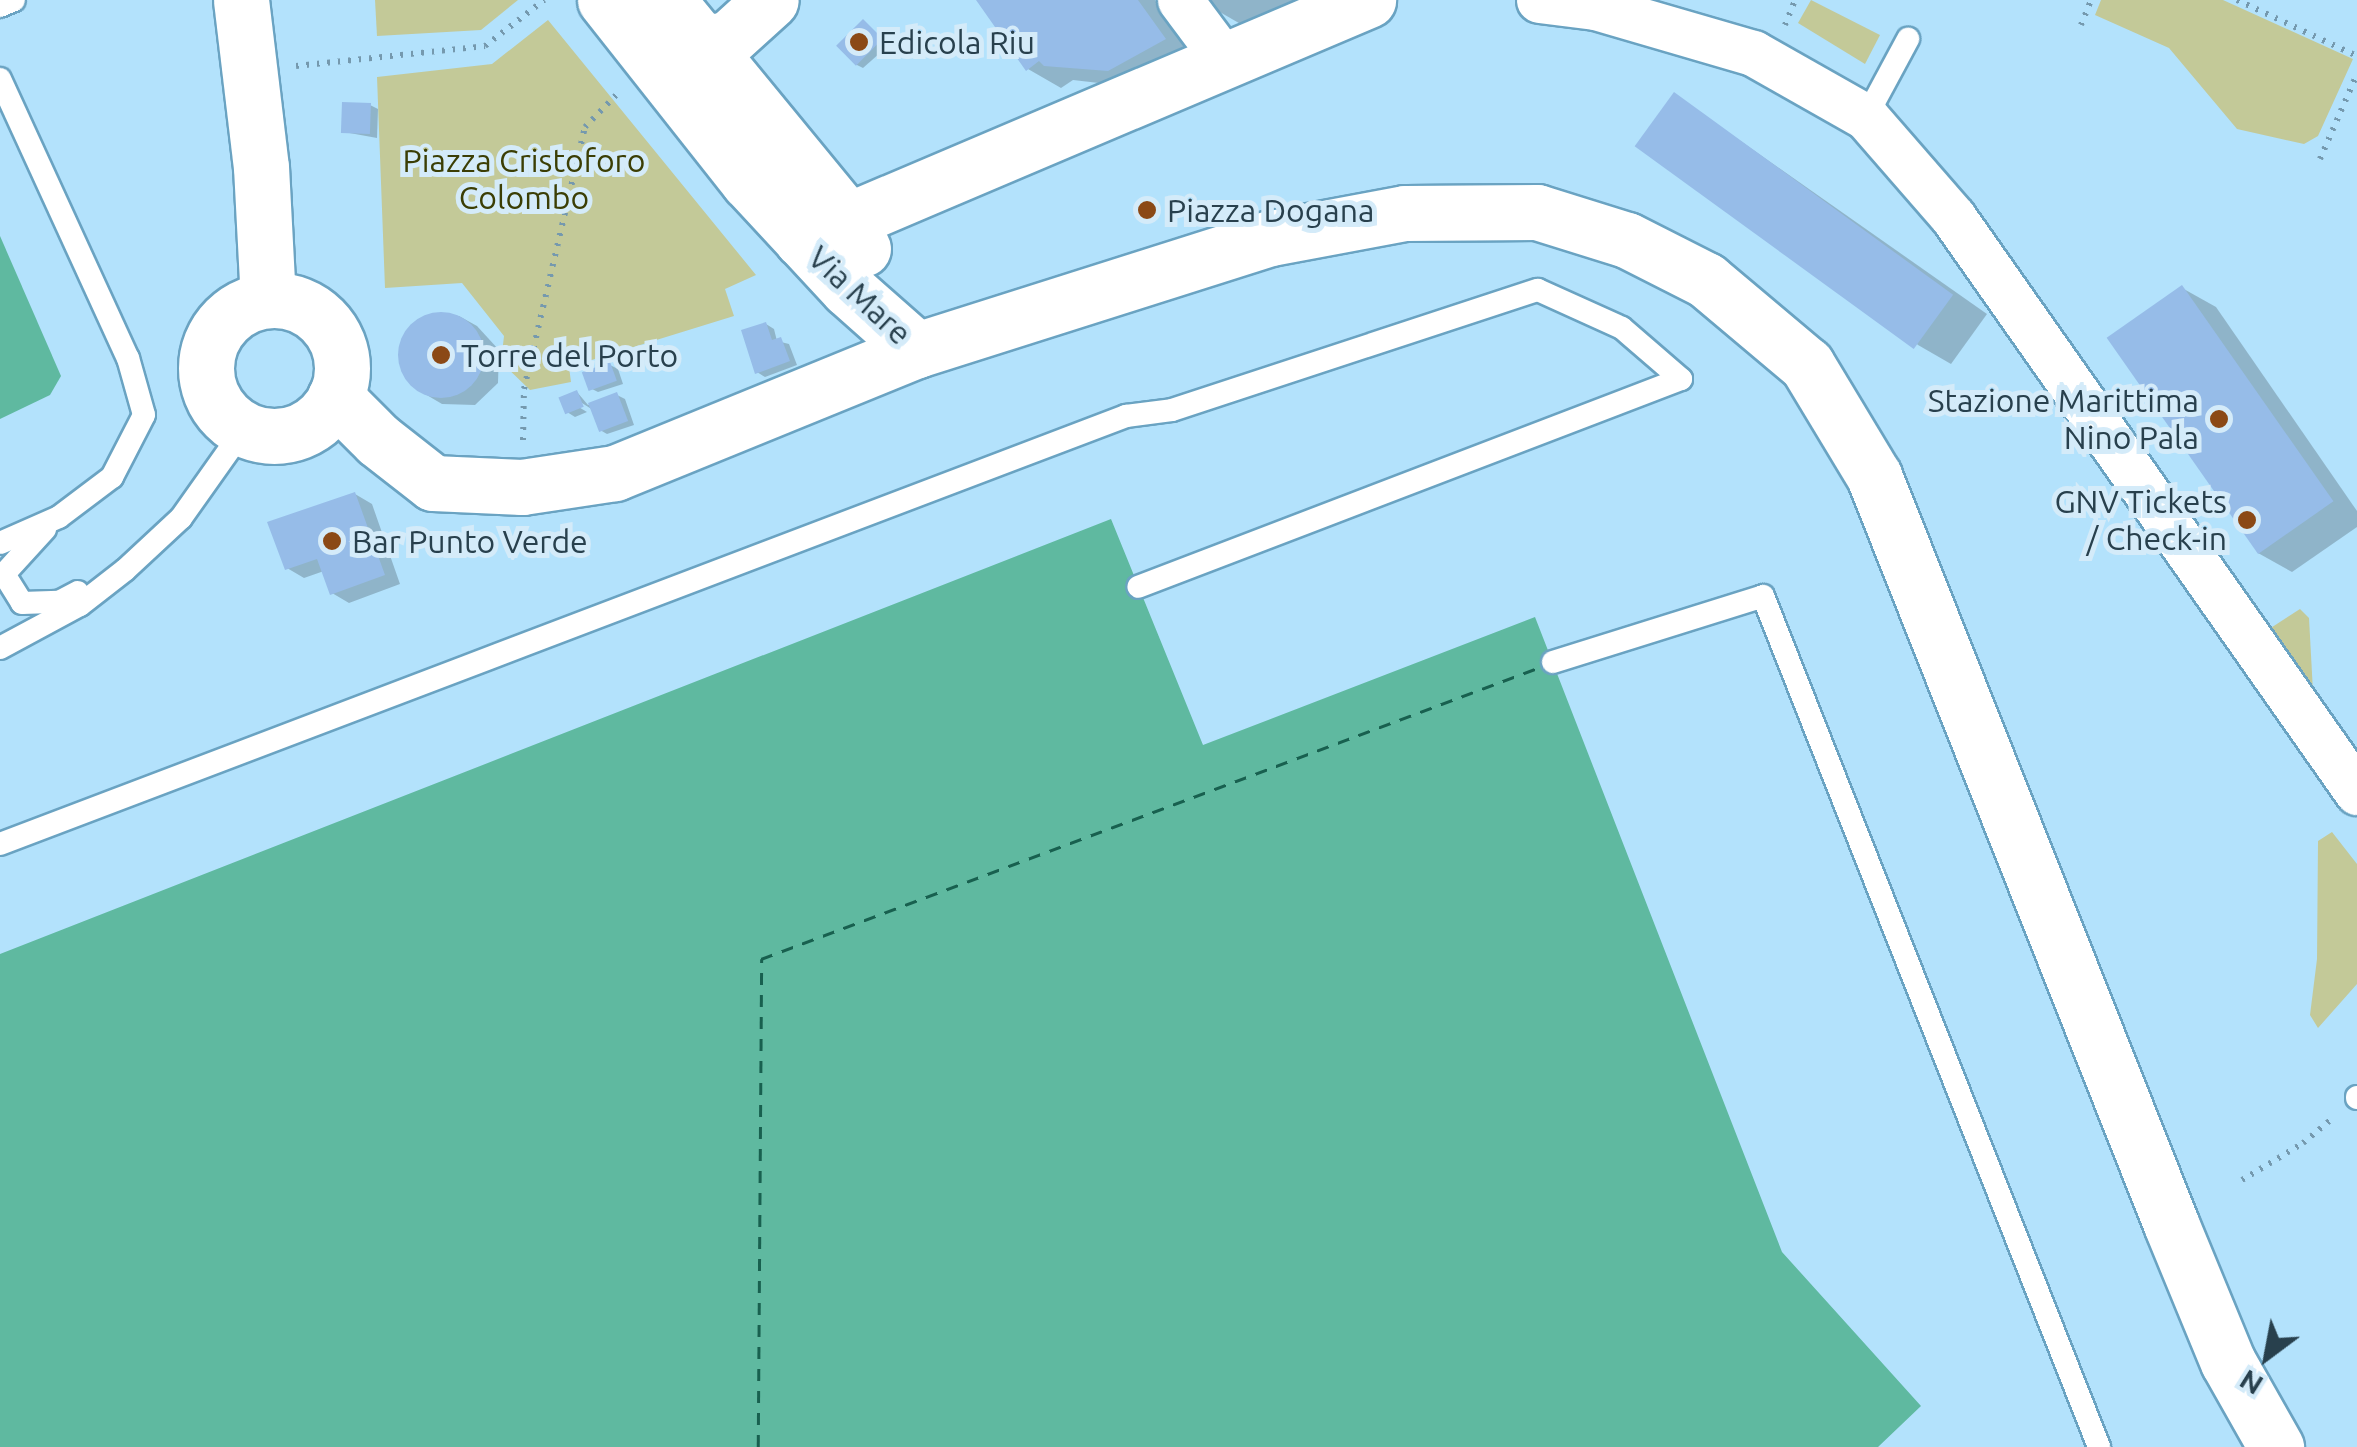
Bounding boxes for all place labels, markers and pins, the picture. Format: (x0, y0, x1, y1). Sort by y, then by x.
place label: Edicola Riu (879, 23, 1035, 61)
marker: Edicola Riu (848, 31, 870, 53)
place label: Piazza Dogana (1167, 191, 1374, 229)
marker: Piazza Dogana (1136, 199, 1158, 221)
place label: Torre del Porto (461, 336, 678, 374)
marker: Torre del Porto (430, 344, 452, 366)
place label: Stazione Marittima Nino Pala (1928, 382, 2199, 457)
marker: Stazione Marittima Nino Pala (2208, 408, 2230, 430)
place label: GNV Tickets / Check-in (2054, 483, 2227, 558)
marker: GNV Tickets / Check-in (2236, 509, 2258, 531)
place label: Bar Punto Verde (352, 522, 588, 560)
marker: Bar Punto Verde (321, 530, 343, 552)

